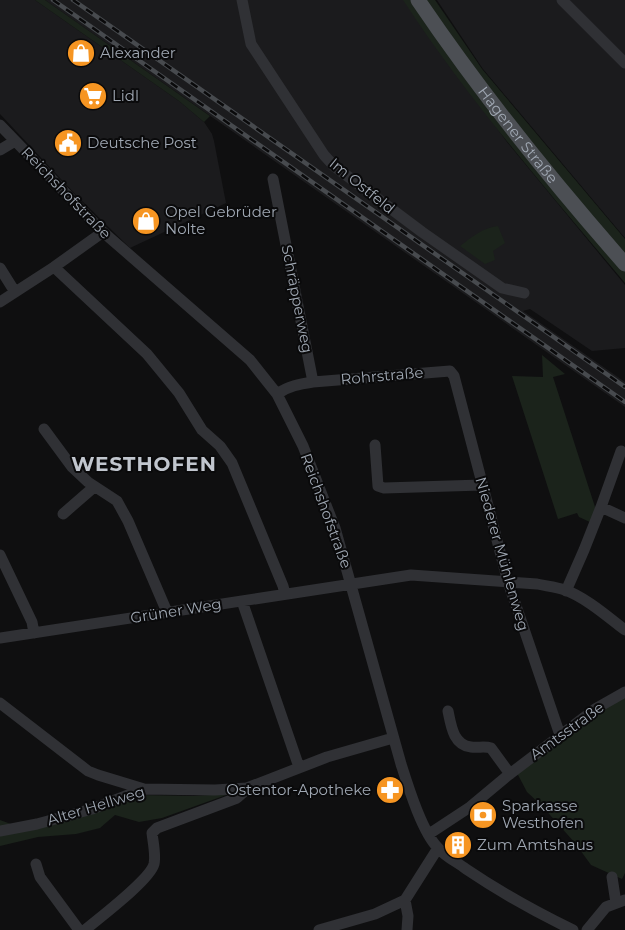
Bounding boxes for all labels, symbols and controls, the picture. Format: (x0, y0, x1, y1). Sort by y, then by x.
shop icon: Alexander (66, 38, 96, 68)
place label: Alexander (100, 43, 176, 62)
supermarket icon: Lidl (78, 81, 108, 111)
street label: Hagener Straße (474, 83, 562, 187)
place label: Lidl (112, 86, 139, 105)
public building icon: Deutsche Post (53, 128, 83, 158)
place label: Deutsche Post (87, 133, 197, 152)
street label: Reichshofstraße (17, 142, 115, 243)
street label: Im Ostfeld (326, 153, 399, 218)
place label: Opel Gebrüder Nolte (165, 202, 277, 238)
shop icon: Opel Gebrüder Nolte (131, 206, 161, 236)
street label: Schräpperweg (278, 243, 317, 355)
street label: Rohrstraße (340, 362, 424, 389)
street label: Reichshofstraße (297, 451, 356, 571)
district label: WESTHOFEN (71, 452, 217, 476)
street label: Niederer Mühlenweg (471, 475, 534, 633)
street label: Grüner Weg (129, 594, 223, 627)
street label: Amtsstraße (526, 697, 607, 764)
pharmacy icon: Ostentor-Apotheke (375, 775, 405, 805)
place label: Ostentor-Apotheke (226, 780, 371, 799)
street label: Alter Hellweg (45, 782, 147, 829)
place label: Sparkasse Westhofen (502, 796, 584, 832)
bank icon: Sparkasse Westhofen (468, 800, 498, 830)
building icon: Zum Amtshaus (443, 830, 473, 860)
place label: Zum Amtshaus (477, 835, 593, 854)

